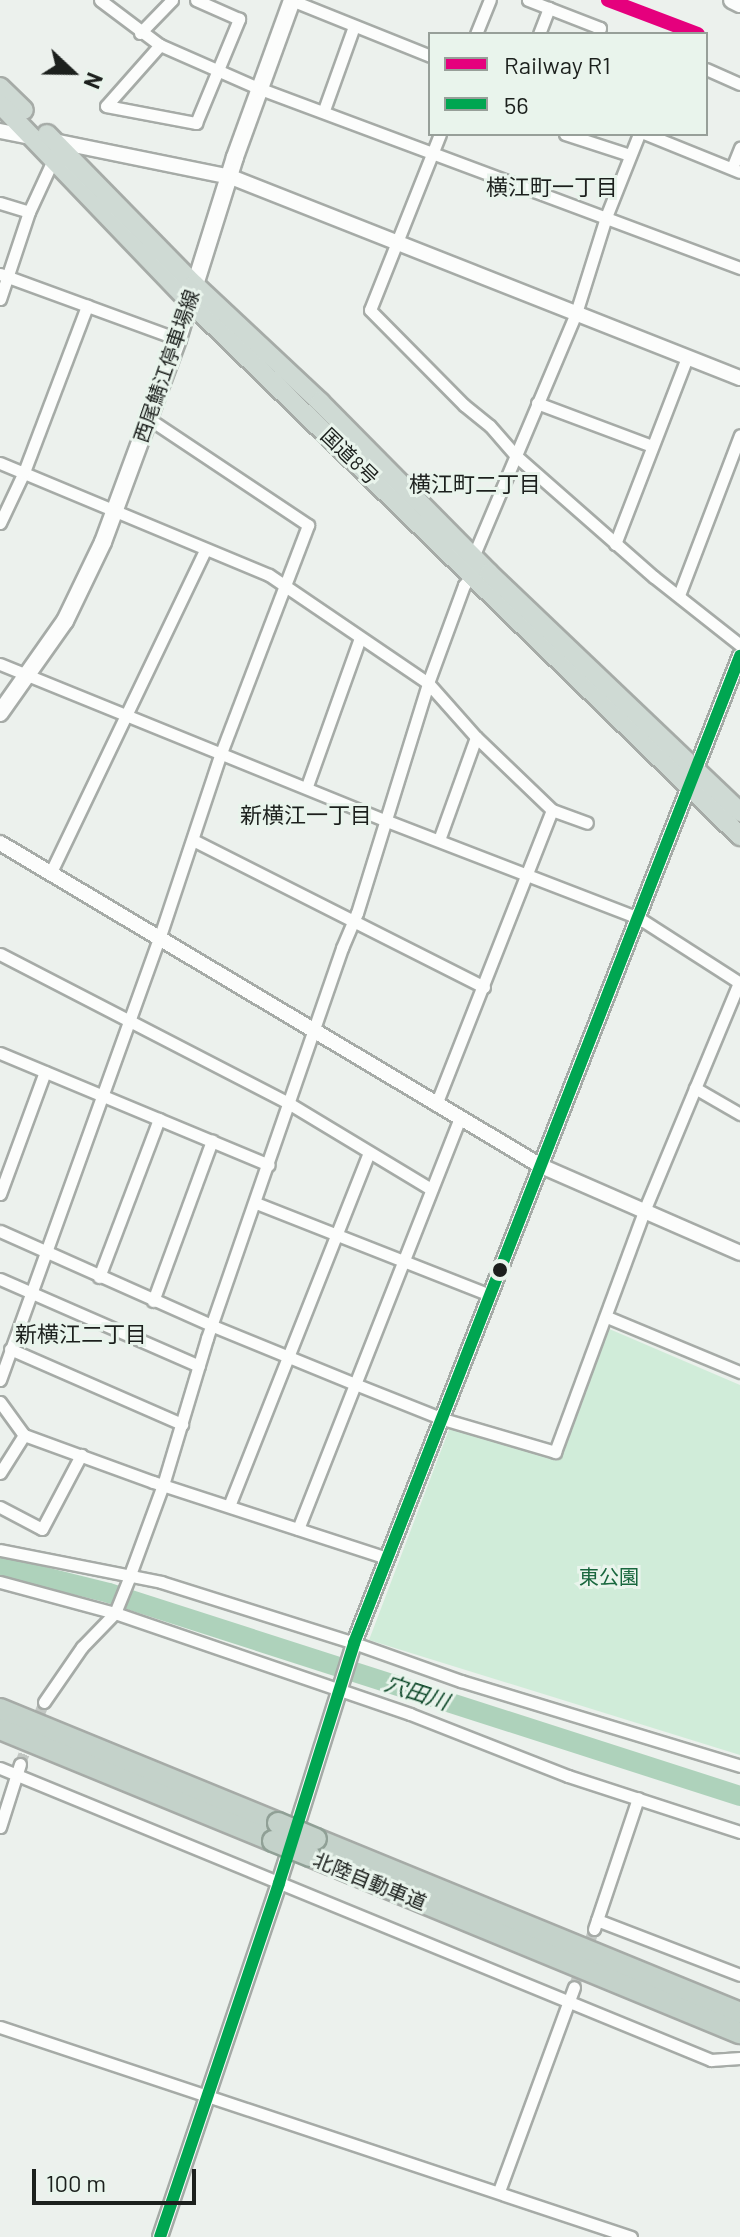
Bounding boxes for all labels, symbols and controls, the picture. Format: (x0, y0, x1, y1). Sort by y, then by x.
north arrow (32, 32, 112, 112)
legend (428, 32, 708, 136)
text: Railway R1 (504, 50, 611, 79)
text: N (79, 69, 109, 93)
text: 56 (504, 90, 529, 119)
district label: 横江町一丁目 (486, 174, 618, 200)
street label: 西尾鯖江停車場線 (129, 286, 203, 446)
street label: 国道8号 (316, 423, 384, 489)
district label: 横江町二丁目 (409, 471, 541, 497)
district label: 新横江一丁目 (240, 802, 372, 828)
unlabelled marker (492, 1262, 508, 1278)
district label: 新横江二丁目 (15, 1321, 147, 1347)
park label: 東公園 (579, 1564, 639, 1588)
water label: 穴田川 (382, 1669, 452, 1715)
street label: 北陸自動車道 (310, 1847, 430, 1915)
scale bar (36, 2153, 200, 2203)
text: 100 m (46, 2168, 106, 2197)

